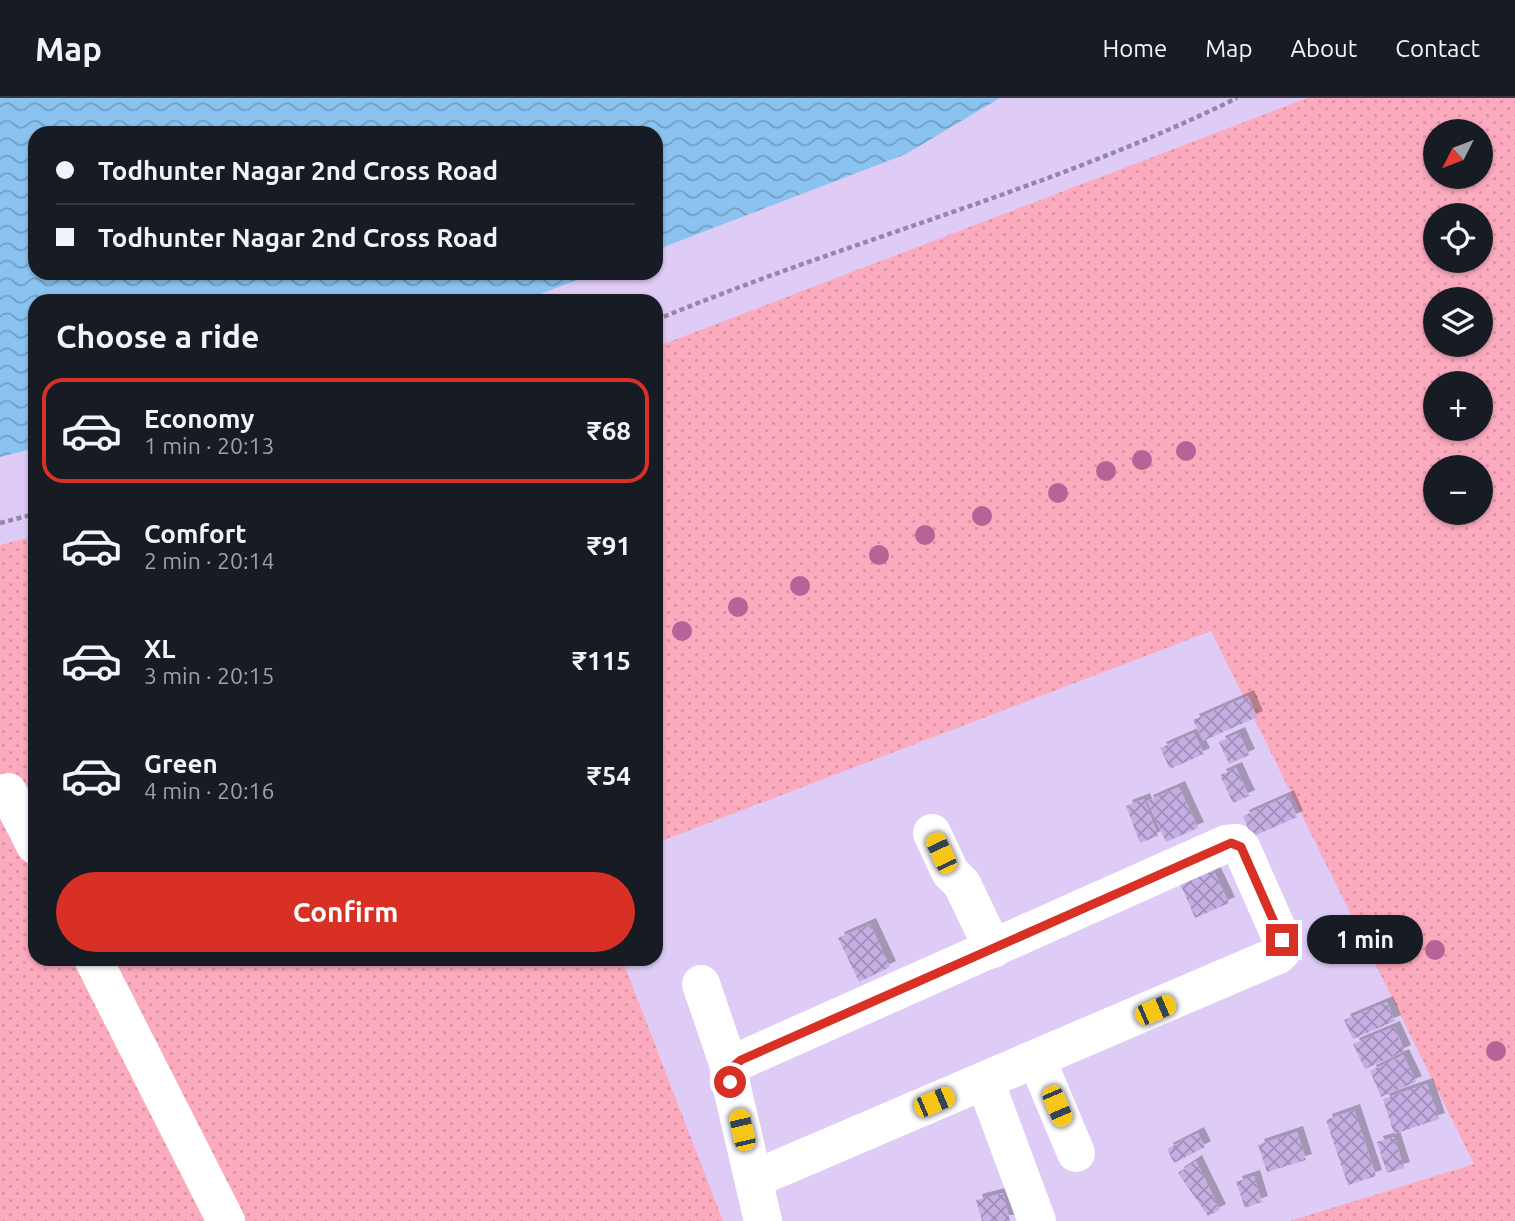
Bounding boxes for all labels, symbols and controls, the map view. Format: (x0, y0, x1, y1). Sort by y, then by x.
text: Map (35, 30, 102, 67)
text: Home (1102, 35, 1167, 62)
text: Map (1205, 35, 1252, 62)
text: About (1290, 35, 1357, 62)
text: Contact (1395, 35, 1480, 62)
north arrow (1423, 119, 1493, 189)
map controls (1423, 119, 1493, 525)
text: Todhunter Nagar 2nd Cross Road (98, 156, 498, 185)
button: locate (1423, 203, 1493, 273)
text: Todhunter Nagar 2nd Cross Road (98, 223, 498, 252)
button: layers (1423, 287, 1493, 357)
text: Choose a ride (56, 318, 259, 354)
button: + (1423, 371, 1493, 441)
icon: car (60, 399, 123, 462)
text: Economy (144, 404, 254, 433)
text: ₹68 (587, 416, 631, 445)
text: 1 min · 20:13 (144, 433, 275, 458)
button: − (1423, 455, 1493, 525)
icon: car (60, 514, 123, 577)
text: Comfort (144, 519, 247, 548)
text: ₹91 (587, 531, 631, 560)
text: 2 min · 20:14 (144, 548, 275, 573)
icon: car (60, 629, 123, 692)
text: XL (144, 634, 175, 663)
text: ₹115 (572, 646, 631, 675)
text: 3 min · 20:15 (144, 663, 275, 688)
icon: car (60, 744, 123, 807)
text: Green (144, 749, 218, 778)
text: ₹54 (587, 761, 631, 790)
text: 4 min · 20:16 (144, 778, 275, 803)
car (923, 830, 960, 876)
button: Confirm (56, 872, 635, 952)
callout: 1 min (1306, 916, 1422, 964)
route end (1266, 924, 1298, 956)
text: 1 min (1336, 927, 1394, 952)
car (1132, 992, 1179, 1028)
route start (714, 1066, 746, 1098)
car (1040, 1083, 1075, 1129)
car (911, 1084, 958, 1120)
car (728, 1107, 757, 1153)

